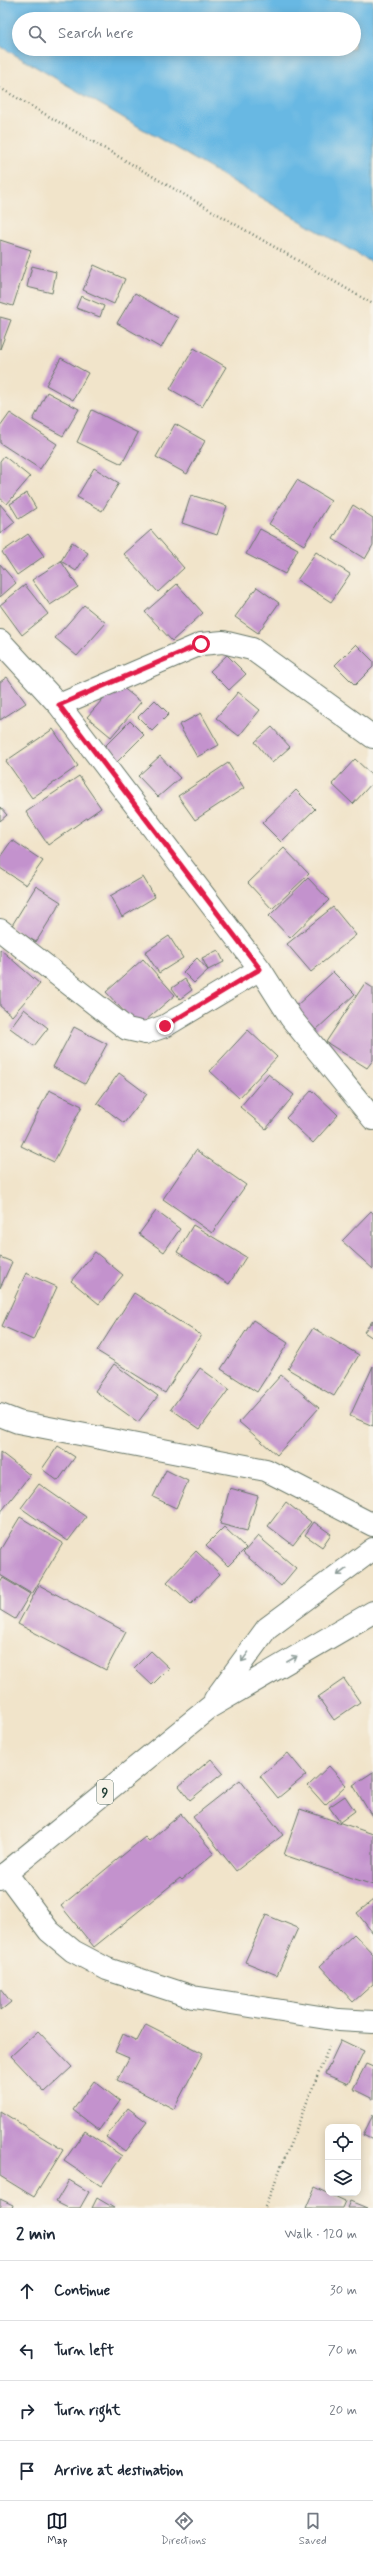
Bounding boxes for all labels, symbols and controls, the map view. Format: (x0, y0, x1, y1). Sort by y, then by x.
search box (12, 12, 361, 56)
icon: search (26, 23, 48, 45)
text: Search here (58, 24, 134, 44)
route start (192, 635, 210, 653)
route end (156, 1017, 174, 1035)
one-way arrow (336, 1568, 347, 1576)
one-way arrow (241, 1652, 249, 1663)
one-way arrow (286, 1654, 298, 1662)
road number: 9 (97, 1780, 113, 1804)
map controls (325, 2124, 361, 2196)
button: locate (325, 2124, 361, 2160)
button: layers (325, 2160, 361, 2196)
text: 2 min (16, 2223, 56, 2245)
text: Walk · 120 m (285, 2226, 357, 2243)
icon: ahead (16, 2280, 38, 2302)
text: Continue (54, 2281, 110, 2301)
text: 30 m (330, 2282, 357, 2299)
icon: left (16, 2340, 38, 2362)
text: Turn left (54, 2341, 114, 2361)
text: 70 m (328, 2342, 357, 2359)
icon: right (16, 2400, 38, 2422)
text: Turn right (54, 2401, 121, 2421)
text: 20 m (329, 2402, 357, 2419)
icon: arrive (16, 2460, 38, 2482)
text: Arrive at destination (54, 2461, 183, 2481)
tab: Map (46, 2510, 68, 2548)
tab: Directions (161, 2510, 206, 2548)
tab: Saved (299, 2510, 327, 2548)

